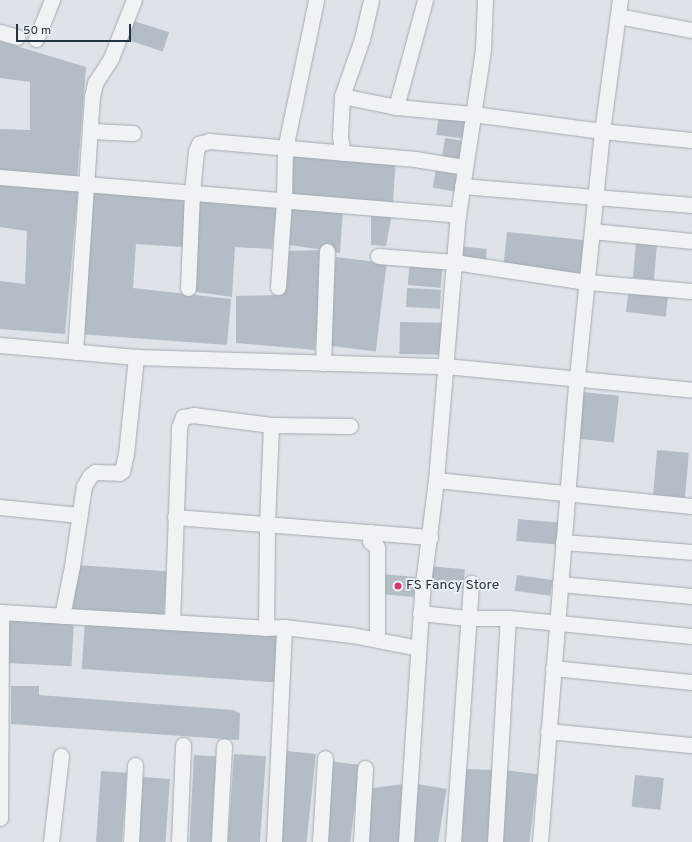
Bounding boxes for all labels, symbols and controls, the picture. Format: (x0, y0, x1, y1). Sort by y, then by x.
scale bar (18, 16, 133, 42)
text: 50 m (23, 23, 51, 39)
place label: FS Fancy Store (406, 578, 499, 594)
marker: FS Fancy Store (393, 581, 403, 591)

